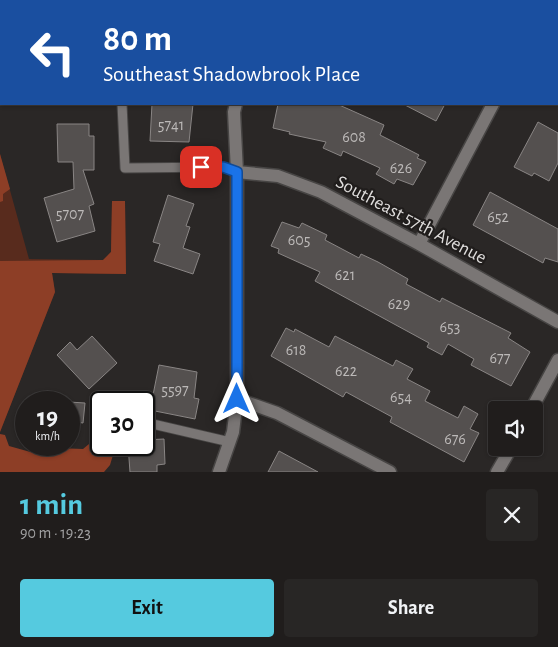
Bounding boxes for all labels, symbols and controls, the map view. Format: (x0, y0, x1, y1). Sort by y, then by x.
icon: left (20, 20, 85, 85)
text: 80 m (103, 22, 172, 57)
text: Southeast Shadowbrook Place (103, 63, 360, 85)
house number: 5741 (158, 117, 184, 133)
house number: 608 (342, 129, 366, 145)
pin (180, 146, 222, 188)
icon: arrive (187, 153, 215, 181)
house number: 626 (390, 160, 412, 176)
street label: Southeast 57th Avenue (333, 172, 489, 268)
house number: 5707 (56, 206, 85, 222)
house number: 652 (487, 209, 509, 225)
house number: 605 (288, 232, 310, 248)
house number: 621 (335, 267, 355, 283)
house number: 629 (388, 296, 410, 312)
house number: 653 (440, 319, 460, 335)
house number: 618 (286, 342, 306, 358)
house number: 677 (490, 350, 511, 366)
house number: 622 (335, 363, 357, 379)
position arrow (210, 372, 262, 424)
house number: 5597 (161, 382, 189, 398)
house number: 654 (390, 389, 412, 405)
speed limit sign: 30 (90, 391, 155, 456)
map controls (488, 401, 543, 456)
button: sound (488, 401, 543, 456)
text: 19 (37, 405, 58, 430)
text: km/h (35, 430, 60, 442)
house number: 676 (444, 431, 466, 447)
button: close (486, 489, 538, 541)
text: 1 min (20, 490, 83, 520)
text: 90 m · 19:23 (20, 525, 91, 541)
button: Exit (20, 579, 274, 637)
button: Share (284, 579, 538, 637)

